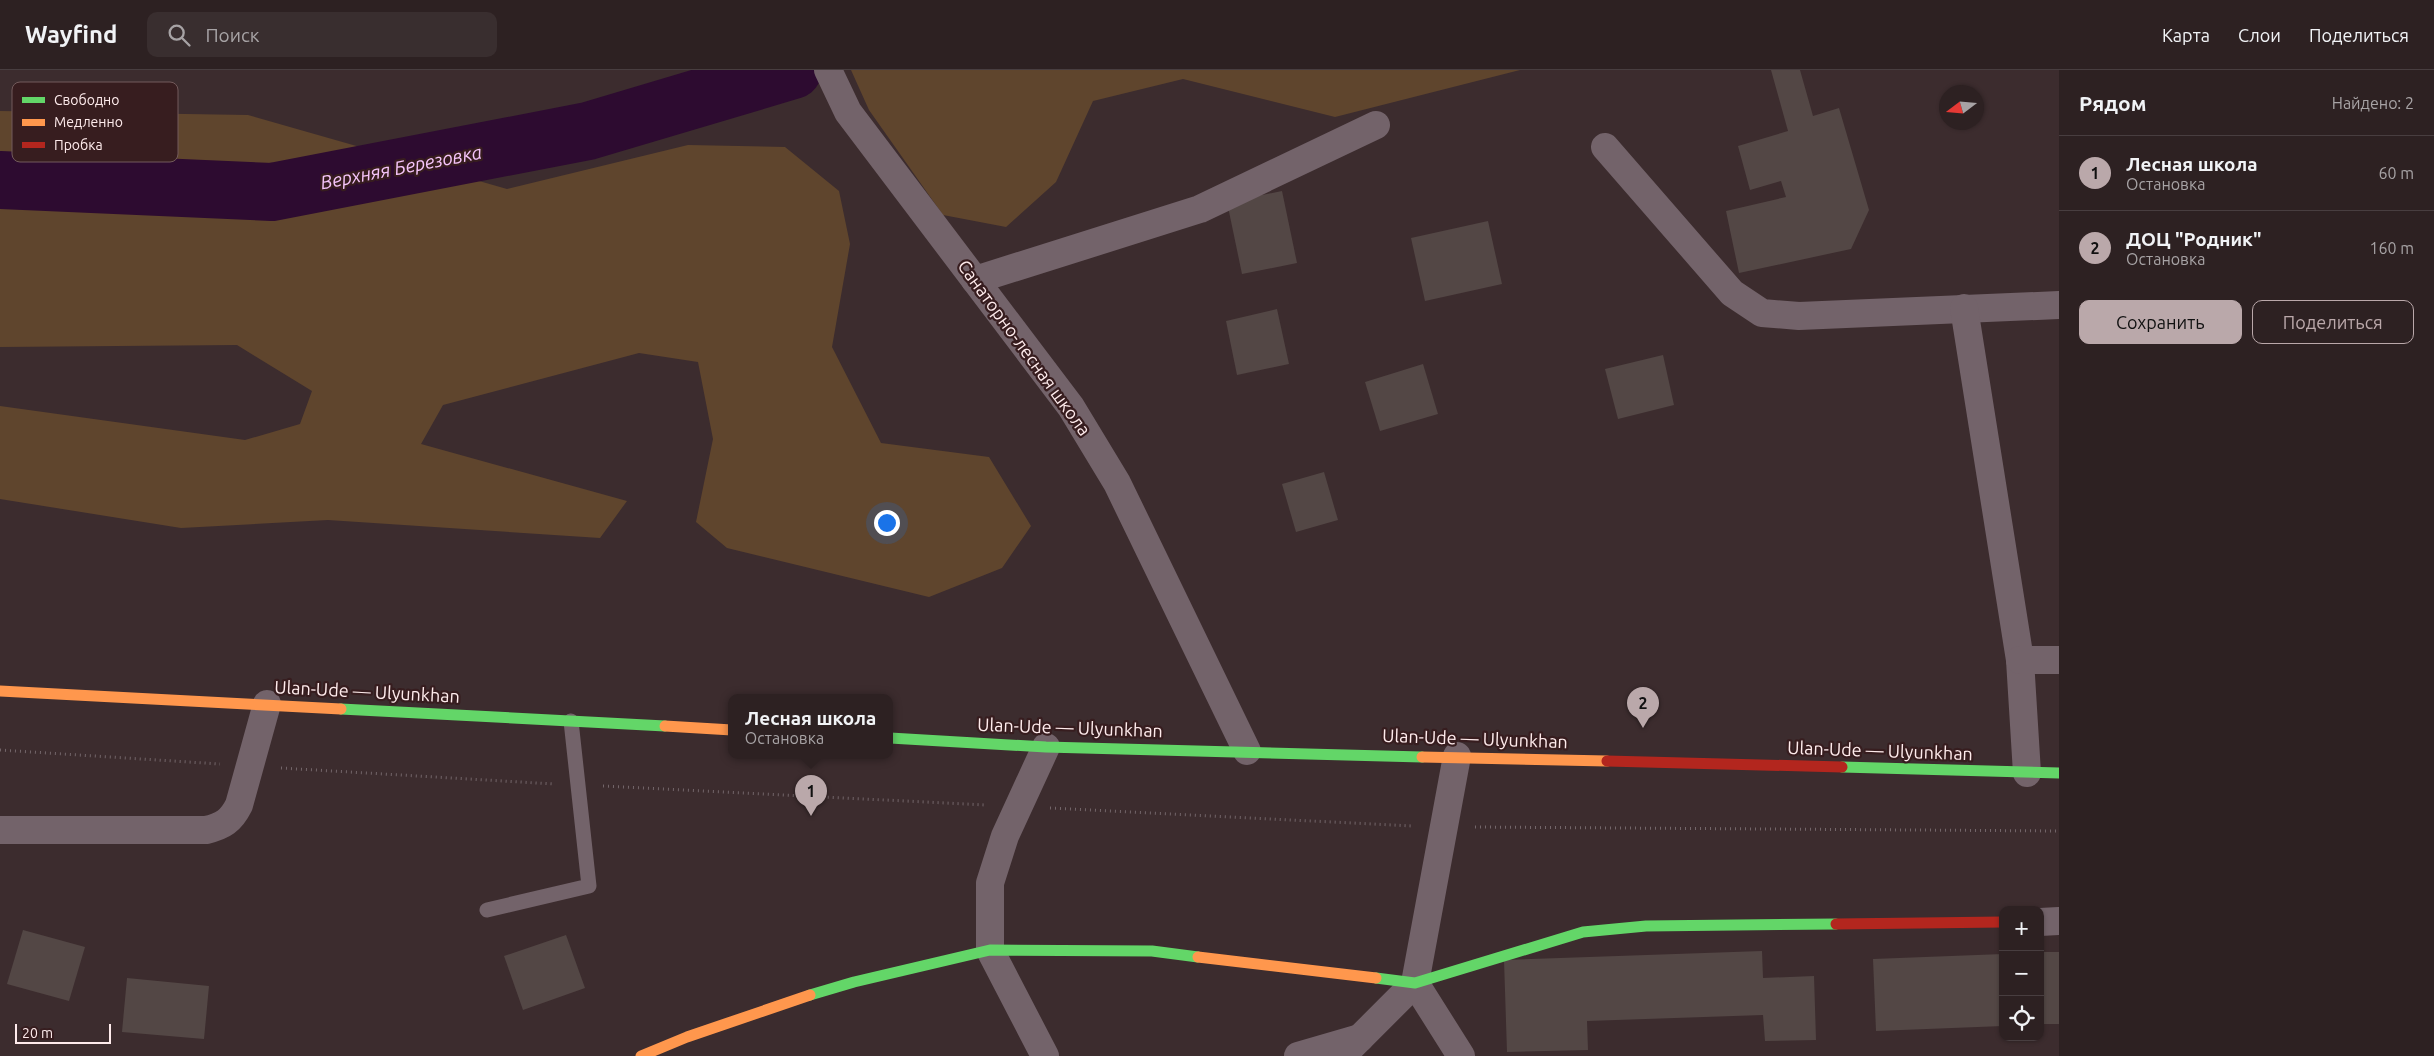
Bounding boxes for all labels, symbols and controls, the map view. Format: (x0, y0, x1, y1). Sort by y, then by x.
search box (147, 12, 497, 57)
text: Wayfind (25, 21, 117, 48)
icon: search (165, 21, 193, 49)
text: Поиск (205, 24, 260, 46)
text: Карта (2162, 25, 2210, 45)
text: Слои (2238, 25, 2281, 45)
text: Поделиться (2309, 25, 2409, 45)
legend (12, 82, 178, 162)
north arrow (1939, 85, 1984, 130)
text: Рядом (2079, 91, 2147, 115)
text: Свободно (54, 92, 119, 108)
text: Найдено: 2 (2332, 94, 2414, 112)
text: Медленно (54, 114, 123, 130)
text: Пробка (54, 137, 103, 153)
water label: Верхняя Березовка (318, 141, 484, 193)
text: Лесная школа (2126, 153, 2258, 175)
text: 1 (2090, 164, 2100, 182)
text: 60 m (2378, 164, 2414, 182)
text: Остановка (2126, 175, 2205, 193)
text: ДОЦ "Родник" (2126, 228, 2261, 250)
text: 2 (2090, 239, 2100, 257)
text: 160 m (2369, 239, 2414, 257)
text: Остановка (2126, 250, 2205, 268)
street label: Санаторно-лесная школа (954, 256, 1095, 439)
button: Сохранить (2079, 300, 2242, 344)
button: Поделиться (2252, 300, 2414, 344)
your location (874, 510, 900, 536)
street label: Ulan-Ude — Ulyunkhan (274, 676, 460, 706)
pin: 2 (1627, 687, 1659, 728)
popup (728, 694, 893, 759)
text: Лесная школа (745, 707, 876, 729)
street label: Ulan-Ude — Ulyunkhan (977, 714, 1163, 740)
street label: Ulan-Ude — Ulyunkhan (1382, 725, 1568, 751)
text: Остановка (745, 729, 824, 747)
street label: Ulan-Ude — Ulyunkhan (1787, 737, 1973, 763)
pin: 1 (795, 775, 827, 816)
map controls (1999, 906, 2044, 1041)
button: + (1999, 906, 2044, 951)
button: − (1999, 951, 2044, 996)
button: locate (1999, 996, 2044, 1041)
scale bar (15, 1021, 111, 1044)
text: 20 m (22, 1025, 53, 1041)

